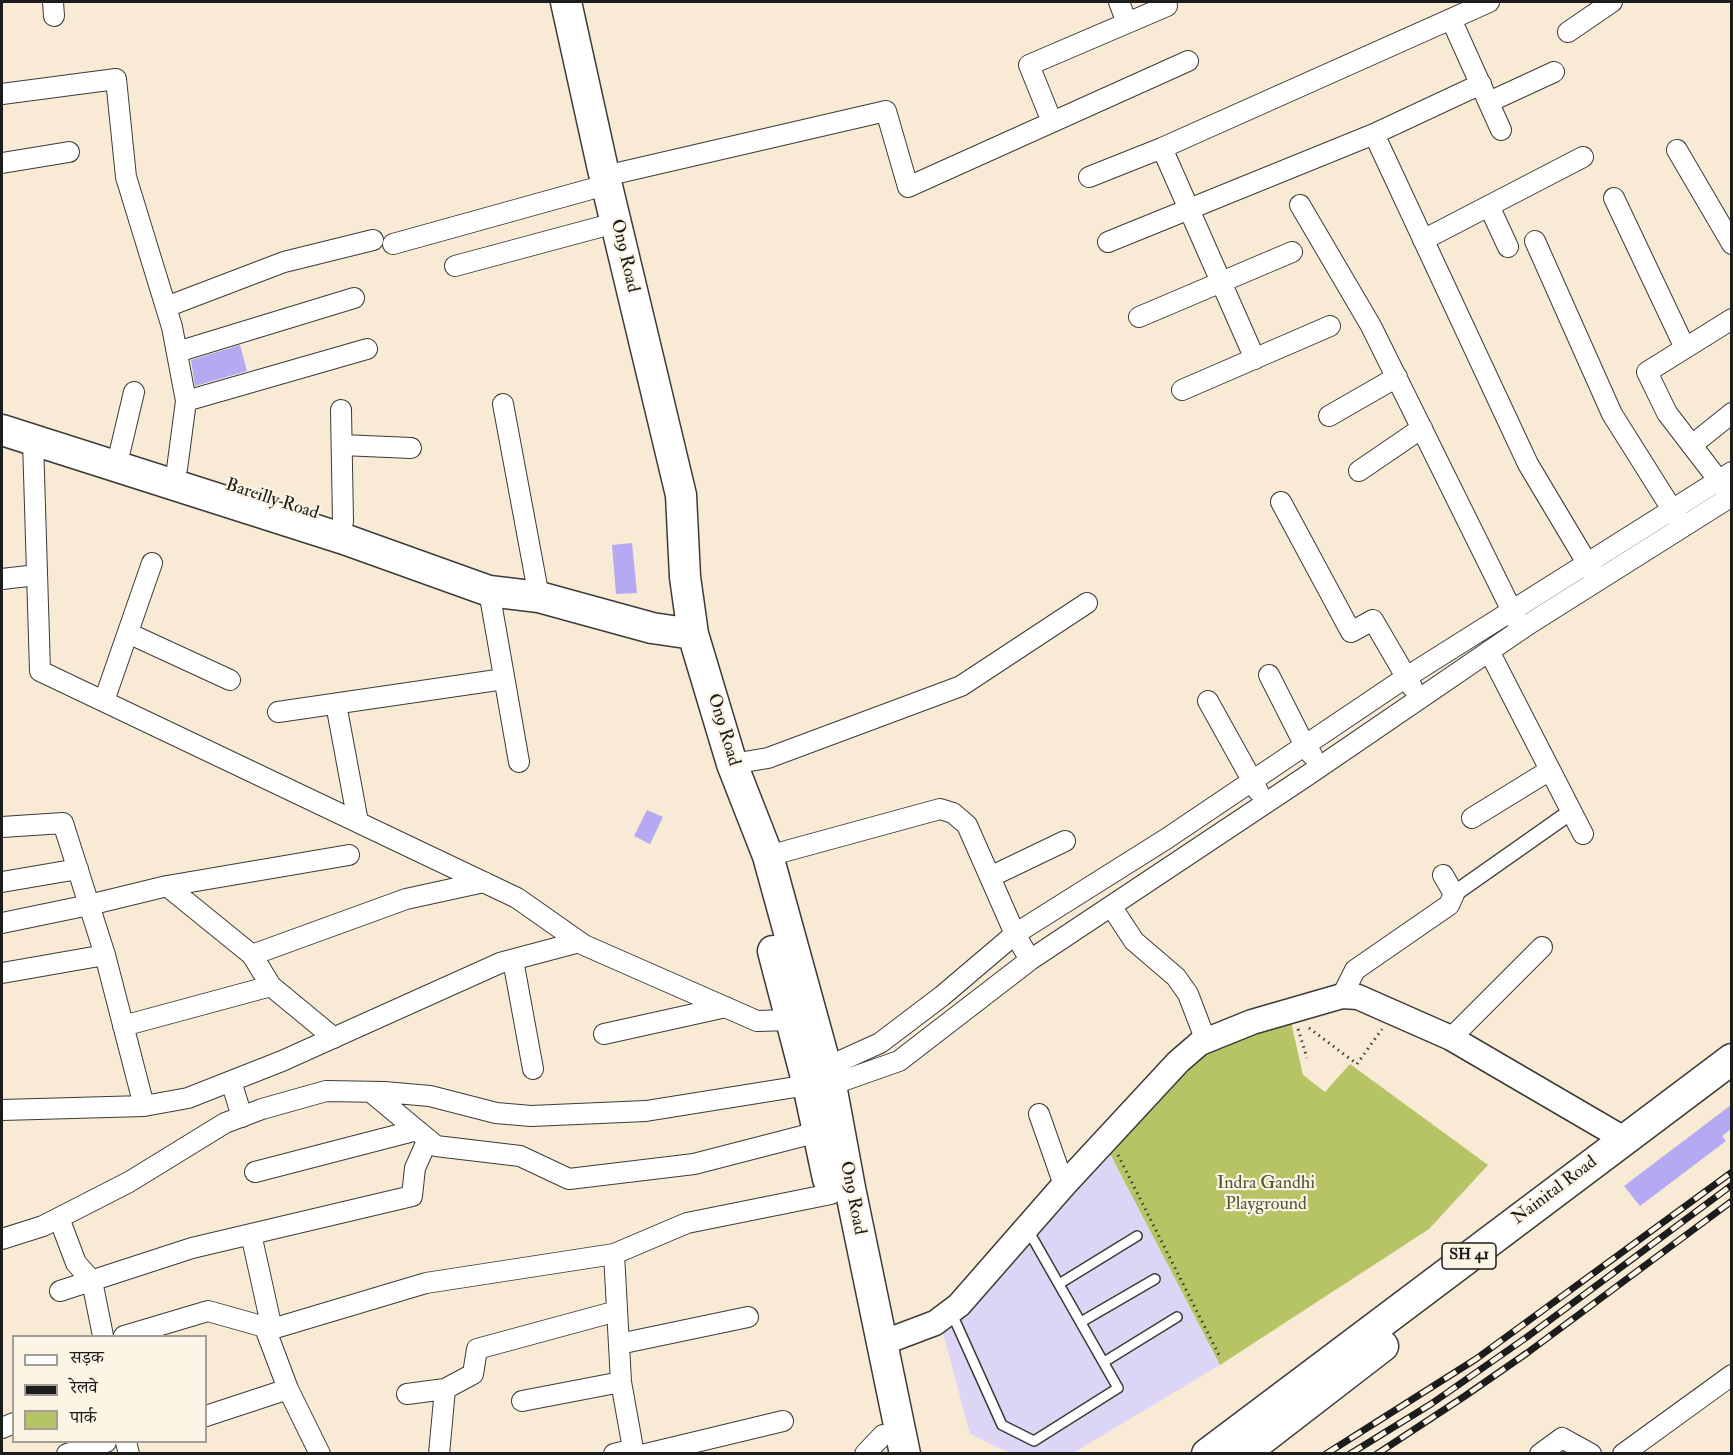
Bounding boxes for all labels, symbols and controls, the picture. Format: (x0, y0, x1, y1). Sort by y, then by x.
street label: On9 Road (605, 217, 643, 295)
street label: Bareilly Road (223, 475, 321, 525)
street label: On9 Road (702, 691, 744, 769)
street label: Nainital Road (1508, 1152, 1602, 1230)
street label: On9 Road (834, 1159, 870, 1237)
park label: Indra Gandhi Playground (1217, 1173, 1315, 1216)
road number: SH 41 (1442, 1243, 1496, 1269)
legend (12, 1335, 207, 1443)
text: सड़क (70, 1346, 104, 1369)
text: रेलवे (70, 1376, 98, 1399)
text: पार्क (70, 1406, 97, 1429)

